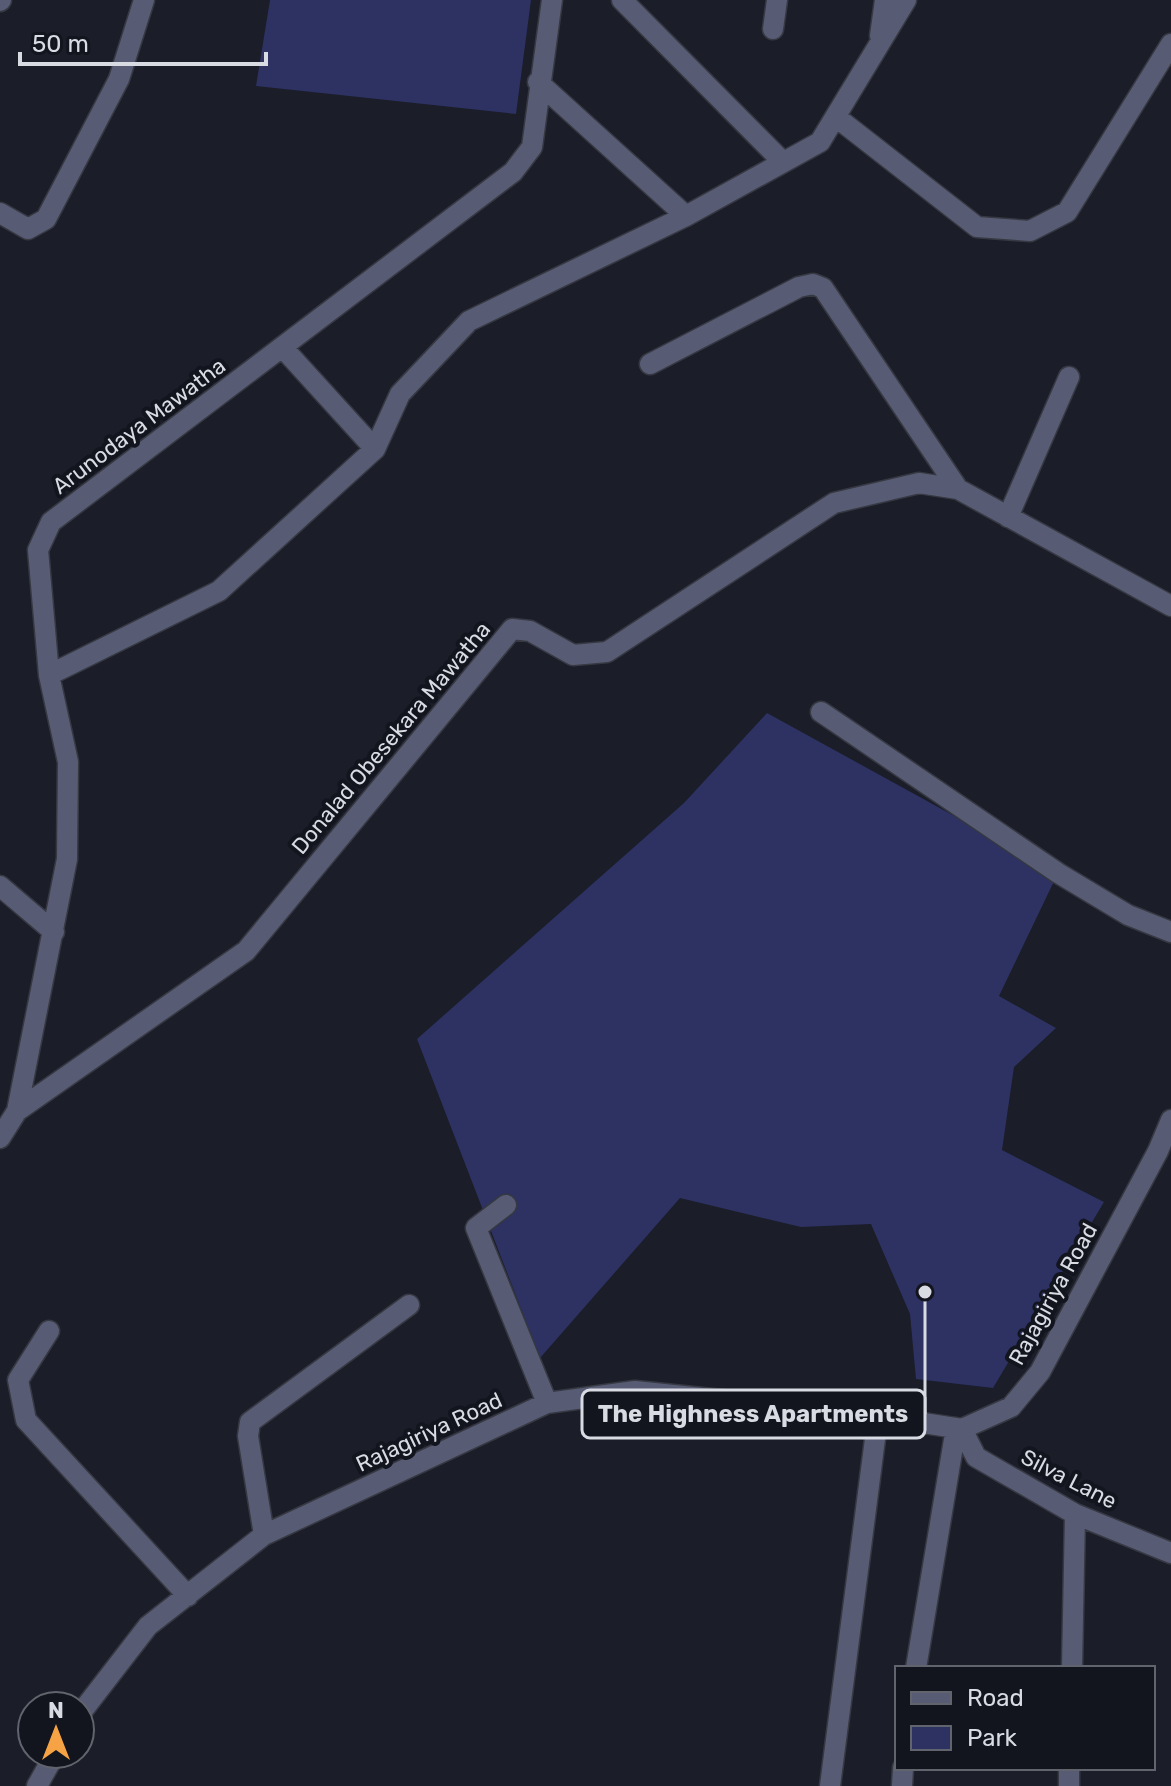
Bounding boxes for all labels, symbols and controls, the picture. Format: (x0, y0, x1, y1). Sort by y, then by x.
scale bar (20, 16, 266, 66)
text: 50 m (32, 30, 89, 58)
street label: Arunodaya Mawatha (47, 352, 231, 500)
street label: Donalad Obesekara Mawatha (286, 616, 496, 860)
street label: Rajagiriya Road (1003, 1218, 1103, 1370)
street label: Rajagiriya Road (352, 1386, 506, 1478)
callout: The Highness Apartments (582, 1390, 925, 1438)
text: The Highness Apartments (598, 1400, 908, 1428)
street label: Silva Lane (1017, 1443, 1121, 1515)
legend (895, 1666, 1155, 1770)
text: Road (967, 1684, 1024, 1712)
north arrow (16, 1690, 96, 1770)
text: N (48, 1697, 64, 1724)
text: Park (967, 1724, 1018, 1752)

